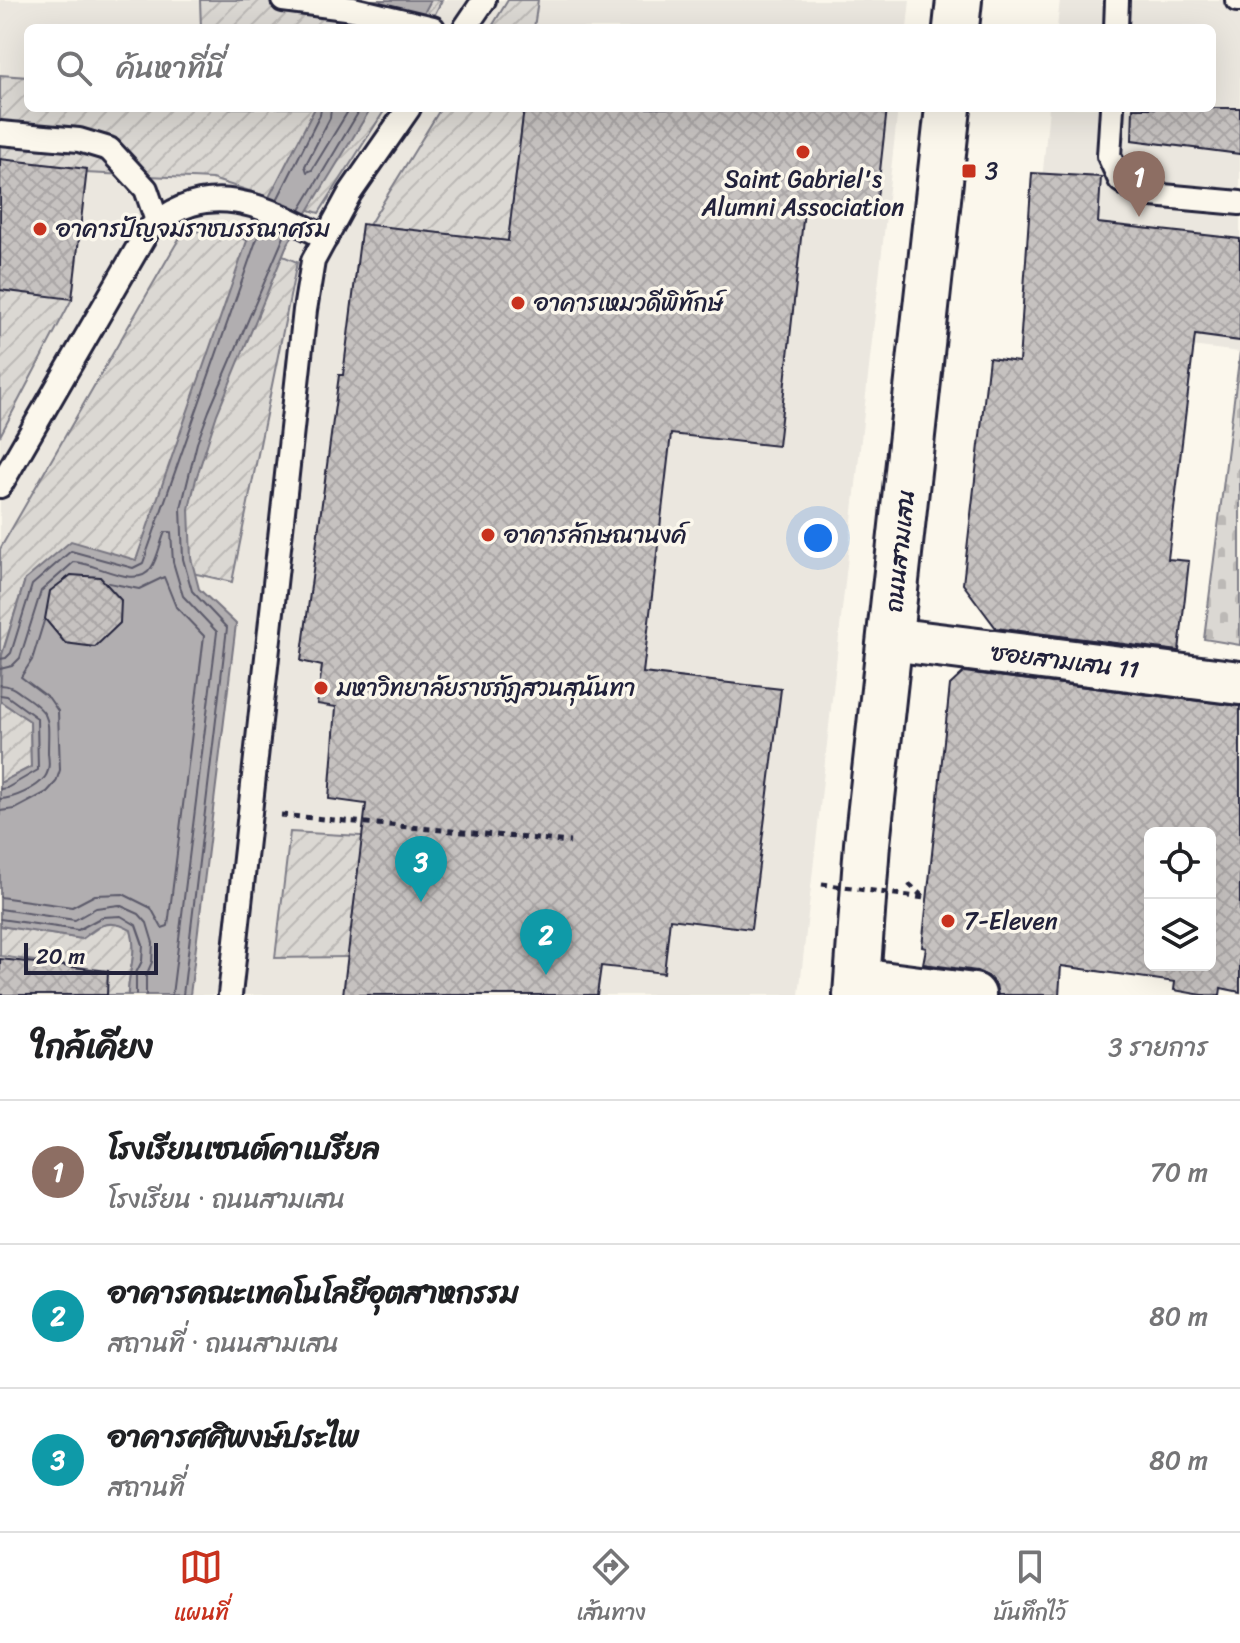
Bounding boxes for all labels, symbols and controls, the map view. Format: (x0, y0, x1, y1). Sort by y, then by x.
search box (24, 24, 1216, 112)
text: ค้นหาที่นี่ (116, 41, 224, 95)
icon: search (52, 46, 96, 90)
marker: Saint Gabriel's Alumni Association (794, 143, 812, 161)
place label: 3 (985, 150, 998, 192)
pin: 1 (1113, 151, 1165, 217)
place label: Saint Gabriel's Alumni Association (701, 158, 904, 228)
marker: 3 (960, 162, 978, 180)
place label: อาคารปัญจมราชบรรณาศรม (55, 208, 330, 250)
marker: อาคารปัญจมราชบรรณาศรม (31, 220, 49, 238)
place label: อาคารเหมวดีพิทักษ์ (533, 282, 727, 324)
marker: อาคารเหมวดีพิทักษ์ (509, 294, 527, 312)
street label: ถนนสามเสน (873, 487, 927, 615)
place label: อาคารลักษณานงค์ (503, 514, 691, 556)
your location (798, 518, 838, 558)
marker: อาคารลักษณานงค์ (479, 526, 497, 544)
street label: ซอยสามเสน 11 (988, 631, 1142, 691)
place label: มหาวิทยาลัยราชภัฏสวนสุนันทา (336, 667, 636, 709)
marker: มหาวิทยาลัยราชภัฏสวนสุนันทา (312, 679, 330, 697)
map controls (1144, 827, 1216, 971)
button: locate (1144, 827, 1216, 899)
pin: 3 (395, 836, 447, 902)
button: layers (1144, 899, 1216, 971)
place label: 7-Eleven (964, 900, 1058, 942)
pin: 2 (520, 909, 572, 975)
marker: 7-Eleven (939, 912, 957, 930)
text: 20 m (36, 937, 85, 976)
scale bar (24, 939, 158, 975)
text: ใกล้เคียง (32, 1017, 153, 1077)
text: 3 รายการ (1108, 1024, 1208, 1070)
text: โรงเรียนเซนต์คาเบรียล (108, 1122, 380, 1176)
text: 1 (52, 1149, 64, 1195)
text: 70 m (1150, 1149, 1208, 1195)
text: โรงเรียน · ถนนสามเสน (108, 1176, 345, 1222)
text: อาคารคณะเทคโนโลยีอุตสาหกรรม (108, 1266, 519, 1320)
text: 2 (50, 1293, 66, 1339)
text: 80 m (1149, 1293, 1208, 1339)
text: สถานที่ · ถนนสามเสน (108, 1320, 339, 1366)
text: อาคารศศิพงษ์ประไพ (108, 1410, 360, 1464)
text: 3 (51, 1437, 65, 1483)
text: 80 m (1149, 1437, 1208, 1483)
text: สถานที่ (108, 1464, 185, 1510)
tab: แผนที่ (174, 1545, 229, 1632)
tab: เส้นทาง (577, 1545, 646, 1632)
tab: บันทึกไว้ (994, 1545, 1066, 1632)

